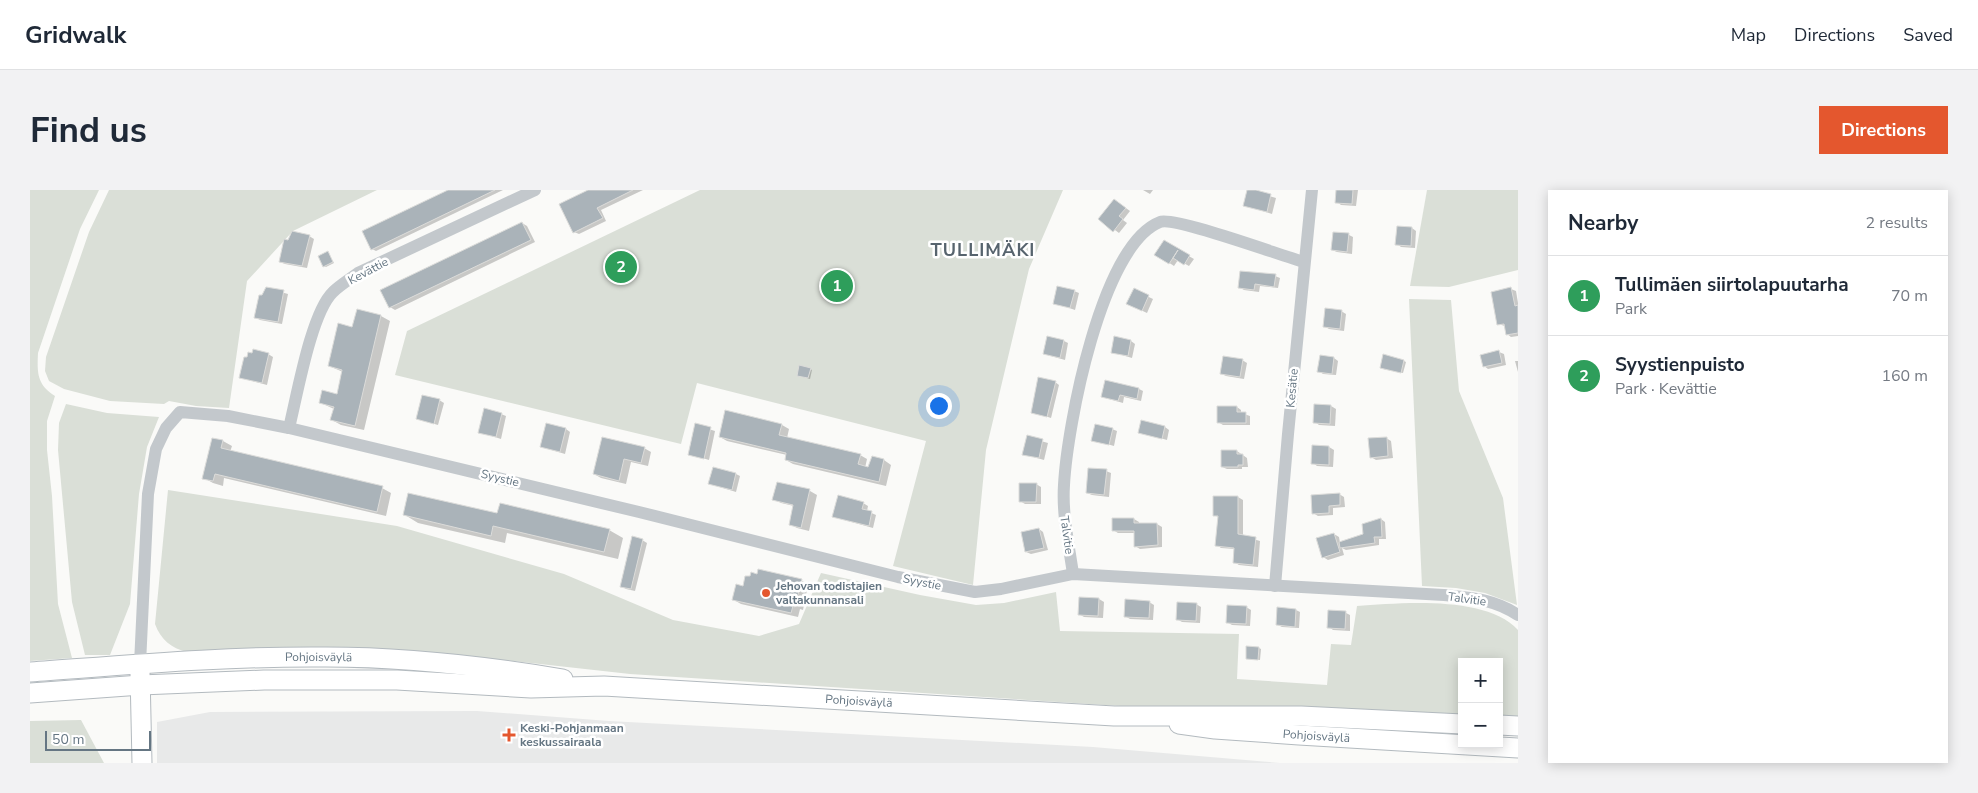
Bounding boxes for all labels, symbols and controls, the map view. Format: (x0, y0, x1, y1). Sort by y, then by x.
text: Gridwalk (25, 19, 126, 51)
text: Map (1731, 23, 1766, 47)
text: Directions (1794, 23, 1875, 47)
text: Saved (1903, 23, 1953, 47)
button: Directions (1819, 106, 1948, 154)
text: Find us (30, 107, 147, 154)
text: Nearby (1568, 209, 1638, 237)
text: 2 results (1866, 212, 1928, 234)
district label: TULLIMÄKI (931, 238, 1035, 262)
pin: 2 (605, 248, 637, 286)
street label: Kevättie (345, 254, 391, 288)
pin: 1 (821, 267, 853, 305)
text: Tullimäen siirtolapuutarha (1615, 272, 1849, 298)
text: 1 (1579, 285, 1589, 307)
text: 70 m (1891, 285, 1928, 307)
text: Park (1615, 298, 1647, 320)
text: Syystienpuisto (1615, 352, 1745, 378)
text: 2 (1579, 365, 1589, 387)
text: 160 m (1881, 365, 1928, 387)
street label: Kesätie (1282, 368, 1302, 408)
text: Park · Kevättie (1615, 378, 1717, 400)
your location (926, 393, 952, 419)
street label: Syystie (479, 466, 521, 490)
street label: Talvitie (1056, 515, 1078, 555)
street label: Syystie (901, 570, 943, 594)
place label: Jehovan todistajien valtakunnansali (775, 578, 882, 608)
marker: Jehovan todistajien valtakunnansali (760, 587, 772, 599)
street label: Talvitie (1447, 588, 1487, 610)
street label: Pohjoisväylä (285, 649, 352, 665)
map controls (1458, 658, 1503, 748)
button: + (1458, 658, 1503, 703)
street label: Pohjoisväylä (825, 691, 893, 711)
button: − (1458, 703, 1503, 748)
place label: Keski-Pohjanmaan keskussairaala (520, 720, 624, 750)
street label: Pohjoisväylä (1282, 726, 1350, 746)
scale bar (45, 728, 151, 751)
marker: Keski-Pohjanmaan keskussairaala (502, 728, 516, 742)
text: 50 m (52, 730, 84, 749)

